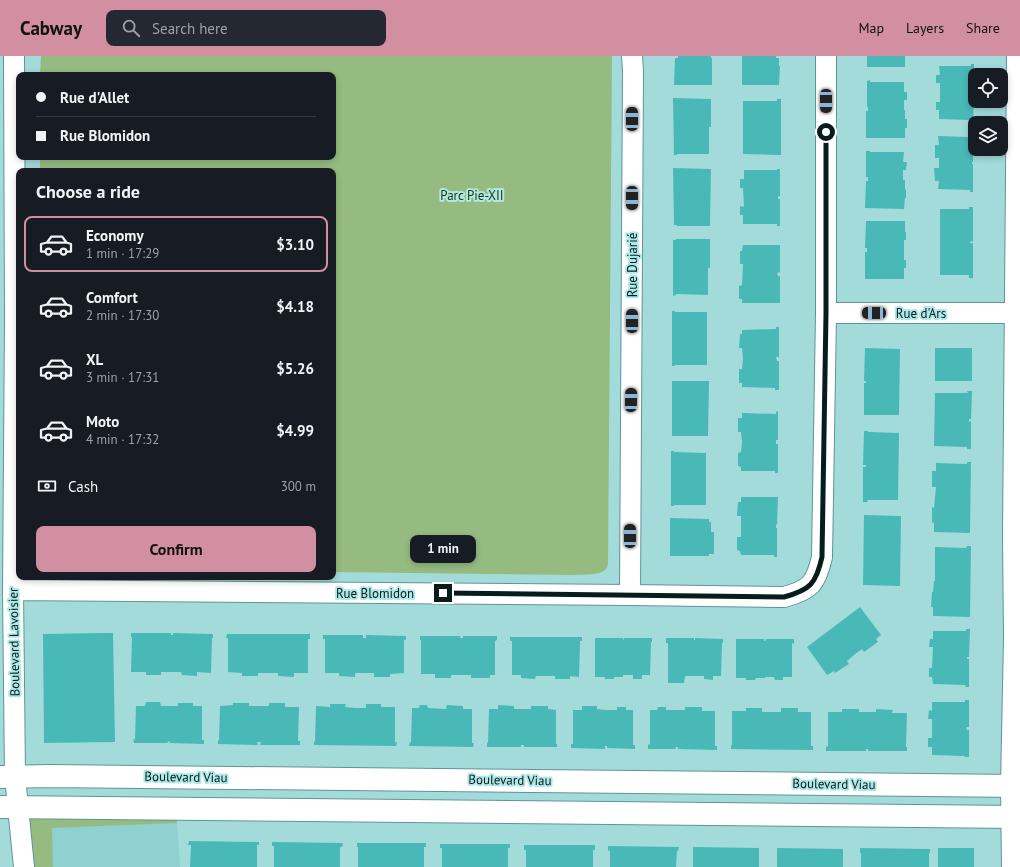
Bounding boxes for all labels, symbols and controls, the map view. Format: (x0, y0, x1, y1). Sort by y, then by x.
search box (106, 10, 386, 46)
text: Cabway (20, 16, 82, 40)
icon: search (120, 17, 142, 39)
text: Search here (152, 19, 228, 38)
text: Map (858, 19, 884, 37)
text: Layers (906, 19, 944, 37)
text: Share (966, 19, 1000, 37)
map controls (968, 68, 1008, 156)
button: locate (968, 68, 1008, 108)
text: Rue d'Allet (60, 88, 129, 107)
car (820, 89, 832, 113)
car (626, 107, 638, 131)
button: layers (968, 116, 1008, 156)
route start (817, 123, 835, 141)
text: Rue Blomidon (60, 126, 150, 145)
text: Choose a ride (36, 180, 140, 203)
car (626, 186, 638, 210)
park label: Parc Pie-XII (440, 187, 504, 204)
icon: car (38, 226, 74, 262)
text: Economy (86, 226, 144, 245)
street label: Rue Dujarié (624, 233, 641, 297)
text: $3.10 (276, 235, 314, 254)
text: 1 min · 17:29 (86, 245, 159, 262)
icon: car (38, 288, 74, 324)
text: Comfort (86, 288, 138, 307)
text: $4.18 (276, 297, 314, 316)
street label: Rue d'Ars (896, 305, 946, 322)
text: 2 min · 17:30 (86, 307, 159, 324)
car (862, 307, 886, 319)
car (626, 309, 638, 333)
icon: car (38, 350, 74, 386)
text: XL (86, 350, 103, 369)
text: $5.26 (276, 359, 314, 378)
text: 3 min · 17:31 (86, 369, 159, 386)
car (625, 388, 637, 412)
icon: car (38, 412, 74, 448)
text: Moto (86, 412, 119, 431)
text: $4.99 (276, 421, 314, 440)
text: 4 min · 17:32 (86, 431, 159, 448)
icon: cash (36, 475, 58, 497)
text: Cash (68, 477, 98, 496)
text: 300 m (281, 478, 316, 495)
car (624, 524, 636, 548)
button: Confirm (36, 526, 316, 572)
callout: 1 min (410, 535, 476, 563)
text: 1 min (427, 540, 459, 557)
route end (434, 584, 452, 602)
street label: Rue Blomidon (336, 585, 414, 602)
street label: Boulevard Lavoisier (5, 587, 23, 697)
street label: Boulevard Viau (144, 768, 228, 786)
street label: Boulevard Viau (468, 771, 552, 789)
street label: Boulevard Viau (792, 775, 876, 793)

